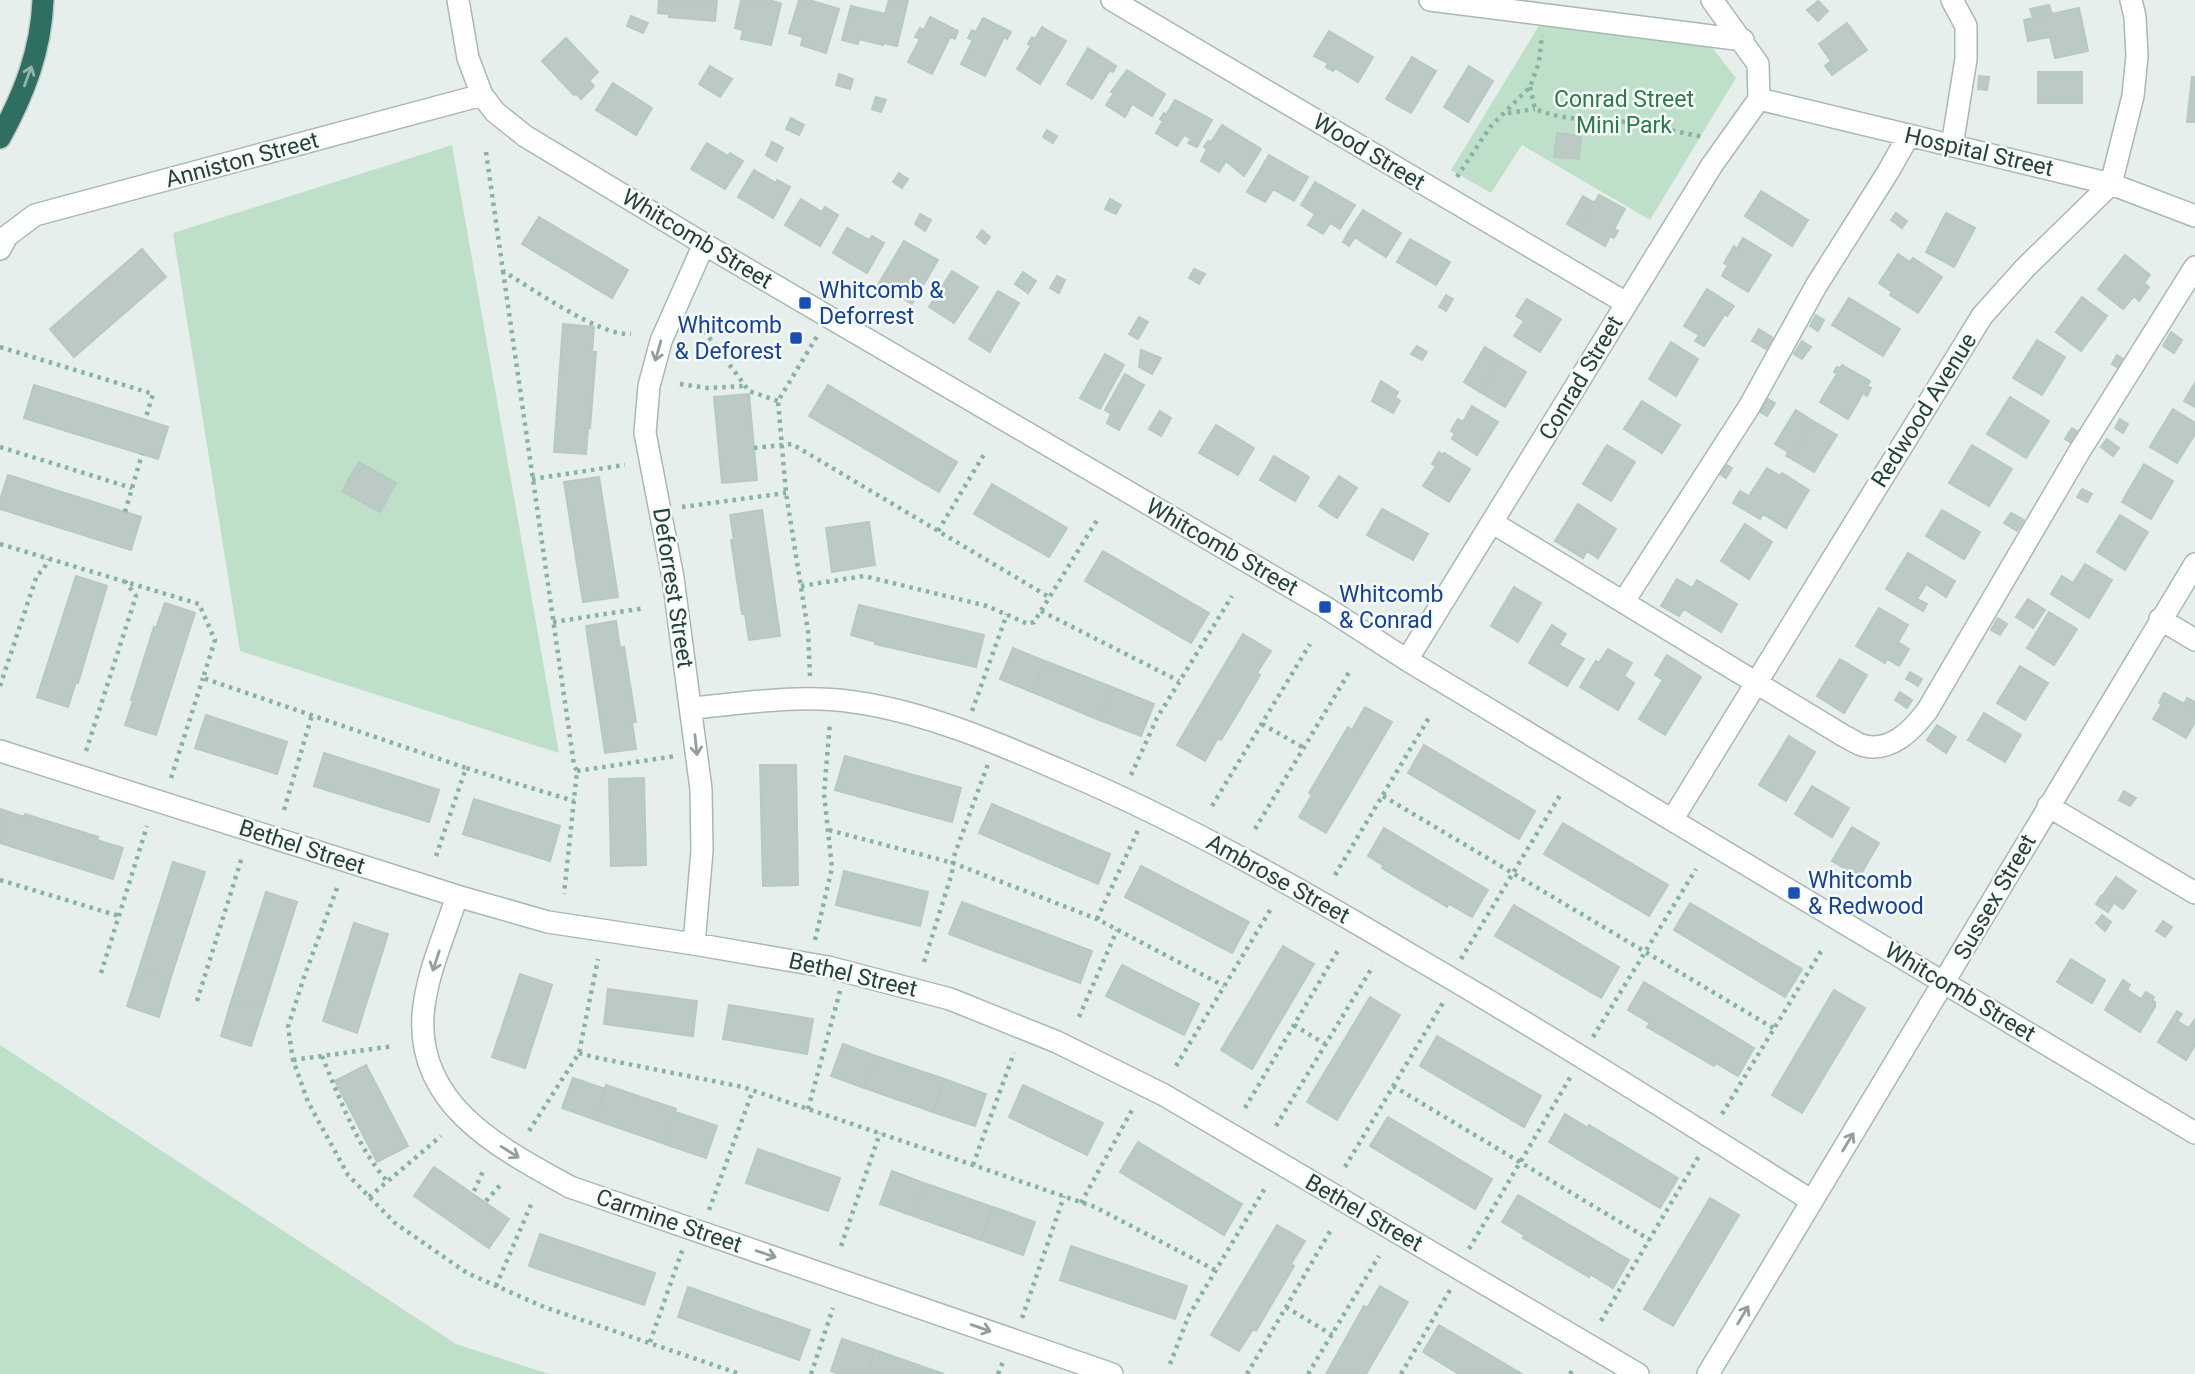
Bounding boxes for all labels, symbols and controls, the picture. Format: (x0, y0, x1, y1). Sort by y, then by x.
one-way arrow (23, 66, 35, 88)
park label: Conrad Street Mini Park (1554, 86, 1694, 139)
street label: Wood Street (1308, 108, 1430, 196)
street label: Hospital Street (1902, 122, 2056, 182)
street label: Anniston Street (162, 127, 322, 193)
street label: Whitcomb Street (617, 183, 777, 295)
place label: Whitcomb & Deforrest (819, 277, 944, 330)
marker: Whitcomb & Deforrest (797, 295, 813, 311)
street label: Conrad Street (1533, 311, 1629, 445)
place label: Whitcomb & Deforest (674, 312, 782, 365)
street label: Redwood Avenue (1866, 328, 1982, 492)
marker: Whitcomb & Deforest (788, 330, 804, 346)
one-way arrow (651, 340, 664, 362)
street label: Whitcomb Street (1141, 493, 1303, 601)
street label: Deforrest Street (647, 506, 699, 670)
place label: Whitcomb & Conrad (1339, 581, 1443, 634)
marker: Whitcomb & Conrad (1317, 599, 1333, 615)
one-way arrow (690, 733, 703, 755)
street label: Bethel Street (236, 814, 368, 880)
street label: Ambrose Street (1202, 829, 1354, 929)
street label: Sussex Street (1948, 830, 2042, 964)
place label: Whitcomb & Redwood (1808, 867, 1924, 920)
marker: Whitcomb & Redwood (1786, 885, 1802, 901)
street label: Whitcomb Street (1880, 936, 2040, 1048)
street label: Bethel Street (786, 947, 920, 1003)
one-way arrow (429, 950, 441, 972)
one-way arrow (1841, 1133, 1855, 1153)
one-way arrow (500, 1145, 519, 1160)
street label: Bethel Street (1301, 1169, 1427, 1257)
street label: Carmine Street (593, 1183, 745, 1259)
one-way arrow (755, 1249, 777, 1261)
one-way arrow (1737, 1306, 1751, 1326)
one-way arrow (970, 1323, 992, 1335)

